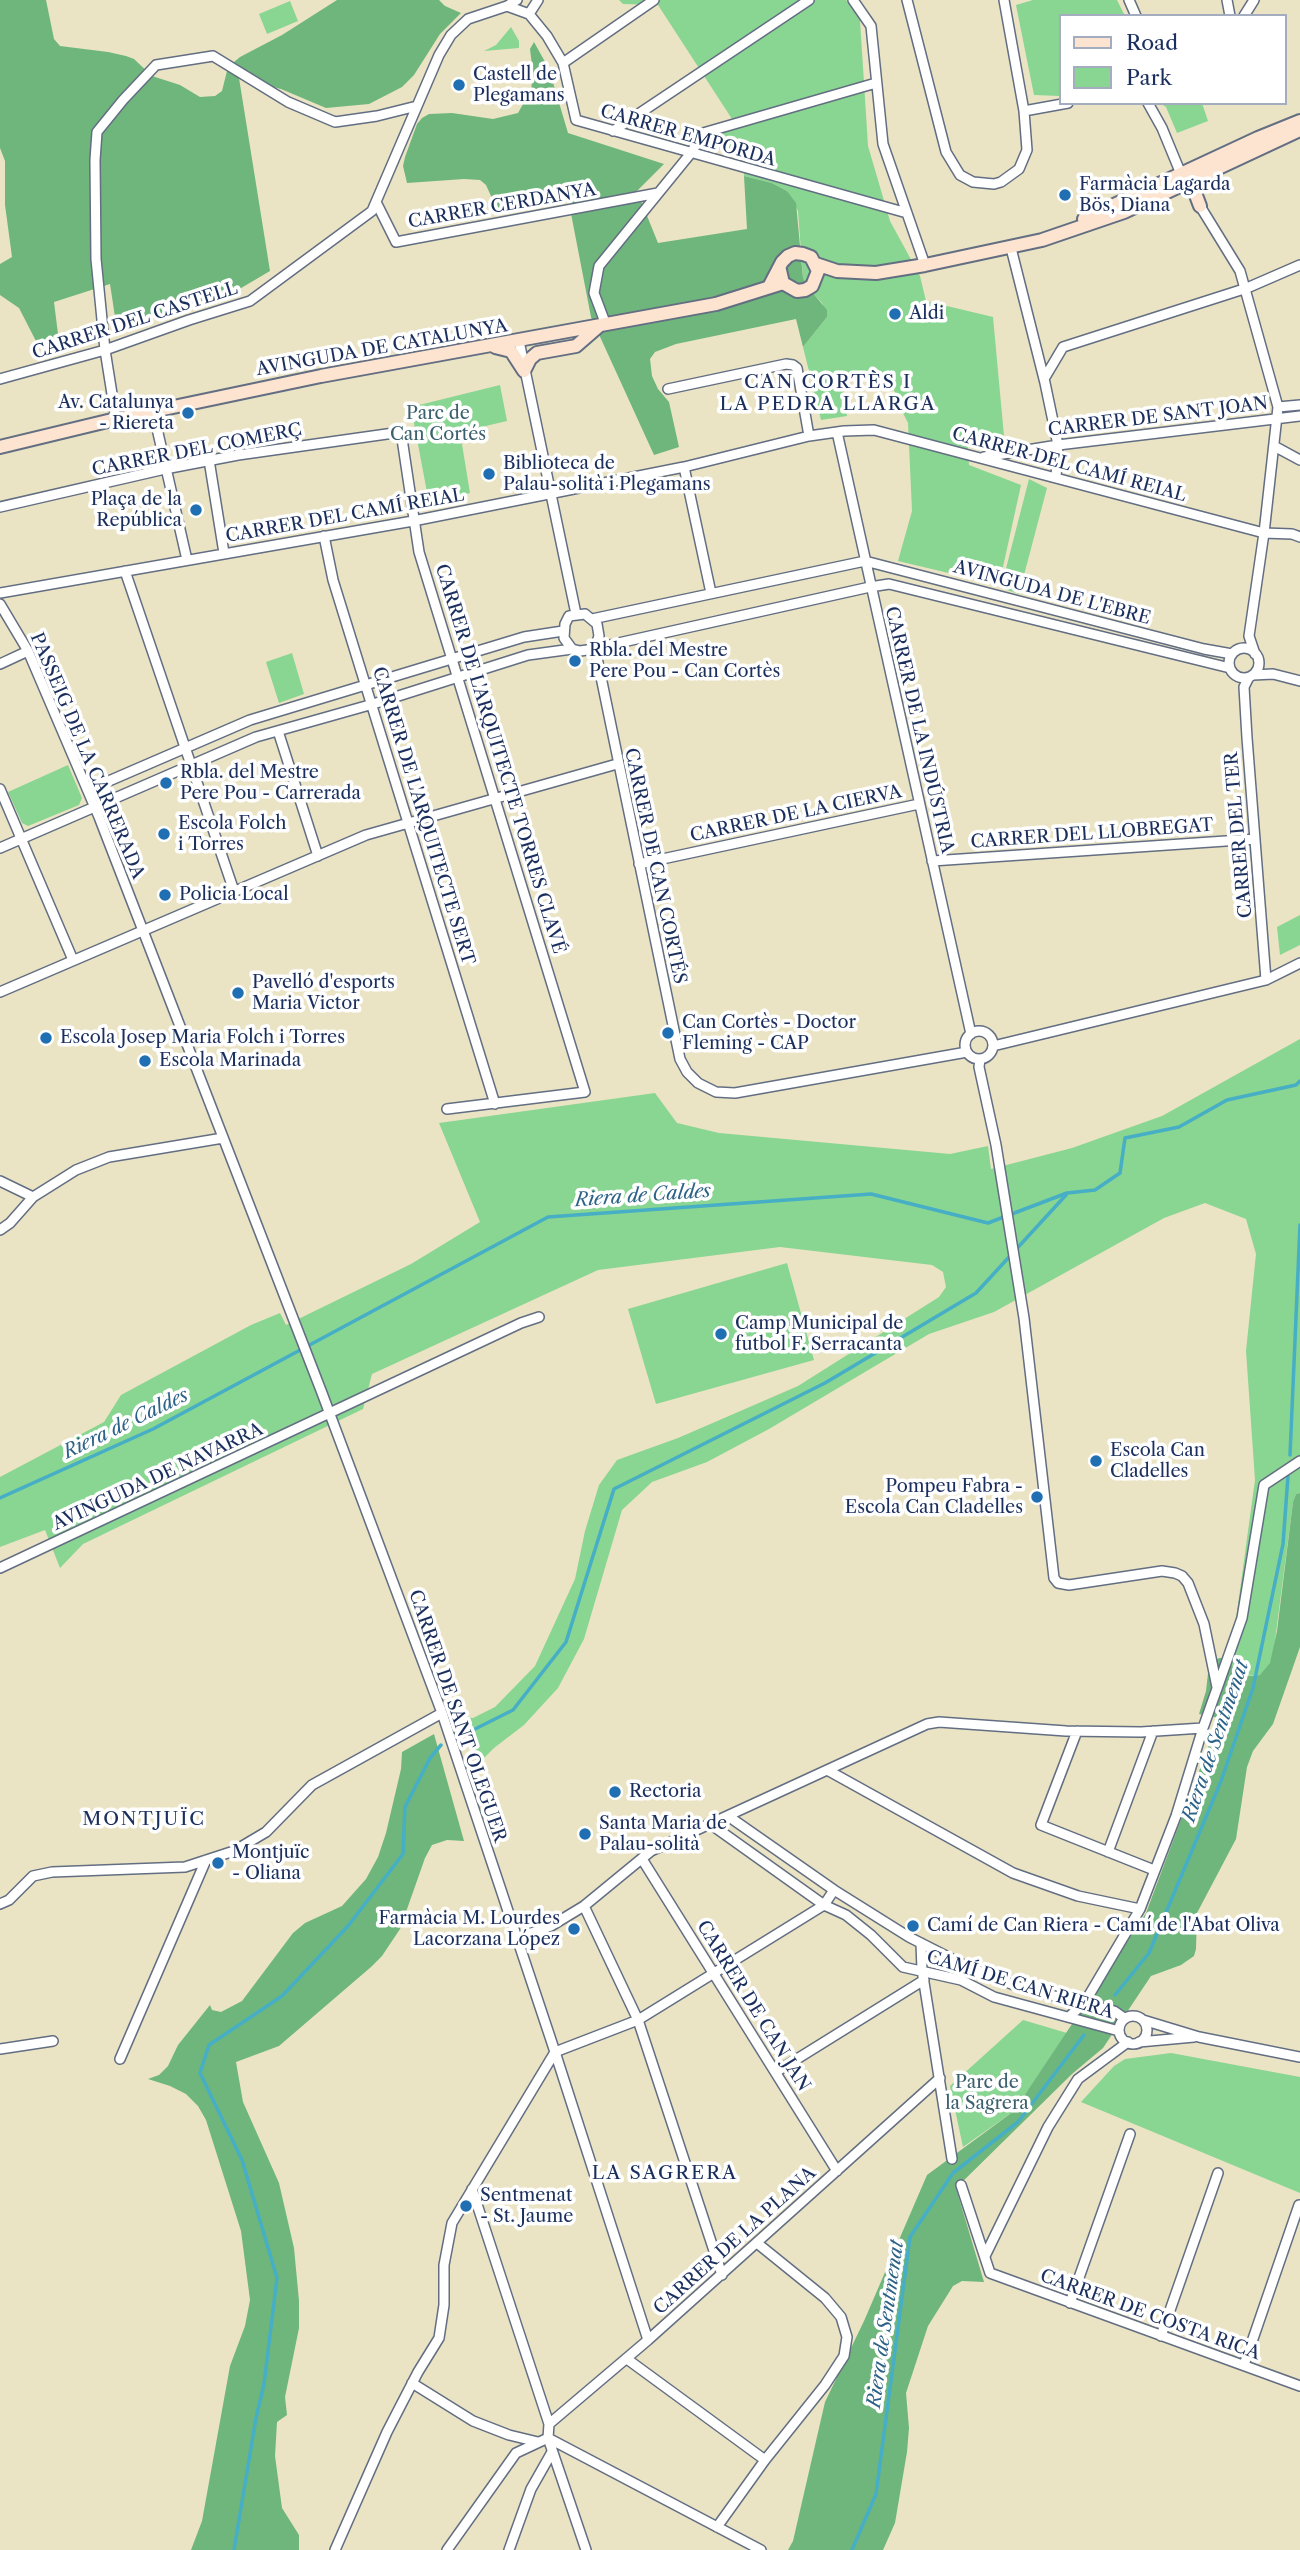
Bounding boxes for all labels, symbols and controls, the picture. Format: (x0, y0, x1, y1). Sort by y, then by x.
legend (1058, 14, 1286, 105)
text: Road (1126, 30, 1178, 55)
place label: Castell de Plegamans (473, 64, 565, 106)
text: Park (1126, 65, 1172, 90)
marker: Castell de Plegamans (451, 77, 467, 93)
street label: CARRER EMPORDA (598, 101, 778, 171)
place label: Farmàcia Lagarda Bös, Diana (1079, 174, 1231, 216)
street label: CARRER CERDANYA (406, 179, 598, 233)
marker: Farmàcia Lagarda Bös, Diana (1057, 187, 1073, 203)
street label: CARRER DEL CASTELL (30, 278, 240, 364)
place label: Aldi (909, 303, 944, 325)
marker: Aldi (887, 306, 903, 322)
street label: AVINGUDA DE CATALUNYA (255, 315, 509, 381)
district label: CAN CORTÈS I LA PEDRA LLARGA (721, 372, 935, 416)
place label: Av. Catalunya - Riereta (58, 392, 174, 434)
street label: CARRER DE SANT JOAN (1047, 393, 1269, 441)
park label: Parc de Can Cortés (390, 403, 486, 446)
marker: Av. Catalunya - Riereta (180, 405, 196, 421)
street label: CARRER DEL COMERÇ (90, 419, 304, 481)
street label: CARRER DEL CAMÍ REIAL (949, 423, 1189, 507)
place label: Biblioteca de Palau-solità i Plegamans (503, 453, 711, 496)
marker: Biblioteca de Palau-solità i Plegamans (481, 466, 497, 482)
street label: CARRER DEL CAMÍ REIAL (224, 484, 466, 548)
place label: Plaça de la República (91, 489, 182, 532)
marker: Plaça de la República (188, 502, 204, 518)
street label: AVINGUDA DE L'EBRE (951, 556, 1153, 630)
street label: CARRER DE L'ARQUITECTE TORRES CLAVÉ (430, 561, 570, 957)
street label: CARRER DE LA INDÚSTRIA (880, 604, 958, 856)
street label: PASSEIG DE LA CARRERADA (25, 630, 149, 882)
place label: Rbla. del Mestre Pere Pou - Can Cortès (589, 640, 780, 682)
marker: Rbla. del Mestre Pere Pou - Can Cortès (567, 653, 583, 669)
street label: CARRER DE L'ARQUITECTE SERT (367, 664, 479, 968)
street label: CARRER DE CAN CORTÉS (619, 746, 691, 986)
street label: CARRER DEL TER (1221, 751, 1257, 919)
place label: Rbla. del Mestre Pere Pou - Carrerada (180, 762, 361, 804)
marker: Rbla. del Mestre Pere Pou - Carrerada (158, 775, 174, 791)
street label: CARRER DE LA CIERVA (688, 781, 904, 847)
place label: Escola Folch i Torres (178, 813, 286, 856)
street label: CARRER DEL LLOBREGAT (970, 815, 1214, 853)
marker: Escola Folch i Torres (156, 826, 172, 842)
place label: Policia Local (179, 884, 289, 906)
marker: Policia Local (157, 887, 173, 903)
place label: Pavelló d'esports Maria Victor (252, 972, 395, 1014)
marker: Pavelló d'esports Maria Victor (230, 985, 246, 1001)
place label: Can Cortès - Doctor Fleming - CAP (682, 1012, 856, 1054)
marker: Can Cortès - Doctor Fleming - CAP (660, 1025, 676, 1041)
place label: Escola Josep Maria Folch i Torres (60, 1027, 345, 1049)
marker: Escola Josep Maria Folch i Torres (38, 1030, 54, 1046)
place label: Escola Marinada (159, 1050, 301, 1072)
marker: Escola Marinada (137, 1053, 153, 1069)
water label: Riera de Caldes (574, 1180, 712, 1212)
place label: Camp Municipal de futbol F. Serracanta (735, 1313, 903, 1356)
marker: Camp Municipal de futbol F. Serracanta (713, 1326, 729, 1342)
water label: Riera de Caldes (60, 1384, 192, 1464)
street label: AVINGUDA DE NAVARRA (49, 1419, 267, 1535)
place label: Escola Can Cladelles (1110, 1440, 1205, 1482)
marker: Escola Can Cladelles (1088, 1453, 1104, 1469)
place label: Pompeu Fabra - Escola Can Cladelles (845, 1476, 1023, 1518)
marker: Pompeu Fabra - Escola Can Cladelles (1029, 1489, 1045, 1505)
street label: CARRER DE SANT OLEGUER (404, 1587, 510, 1845)
water label: Riera de Sentmenat (1178, 1657, 1254, 1825)
place label: Rectoria (629, 1781, 702, 1803)
marker: Rectoria (607, 1784, 623, 1800)
district label: MONTJUÏC (83, 1809, 205, 1831)
place label: Santa Maria de Palau-solità (599, 1813, 727, 1856)
marker: Santa Maria de Palau-solità (577, 1826, 593, 1842)
place label: Montjuïc - Oliana (232, 1842, 310, 1884)
marker: Montjuïc - Oliana (210, 1855, 226, 1871)
place label: Farmàcia M. Lourdes Lacorzana López (379, 1908, 560, 1951)
place label: Camí de Can Riera - Camí de l'Abat Oliva (927, 1915, 1280, 1937)
street label: CARRER DE CAN JAN (692, 1917, 814, 2095)
marker: Camí de Can Riera - Camí de l'Abat Oliva (905, 1918, 921, 1934)
marker: Farmàcia M. Lourdes Lacorzana López (566, 1921, 582, 1937)
street label: CAMÍ DE CAN RIERA (924, 1946, 1116, 2024)
park label: Parc de la Sagrera (945, 2072, 1029, 2114)
district label: LA SAGRERA (593, 2163, 737, 2185)
street label: CARRER DE LA PLANA (650, 2163, 820, 2319)
place label: Sentmenat - St. Jaume (480, 2185, 573, 2228)
marker: Sentmenat - St. Jaume (458, 2198, 474, 2214)
water label: Riera de Sentmenat (863, 2239, 909, 2409)
street label: CARRER DE COSTA RICA (1037, 2265, 1263, 2365)

